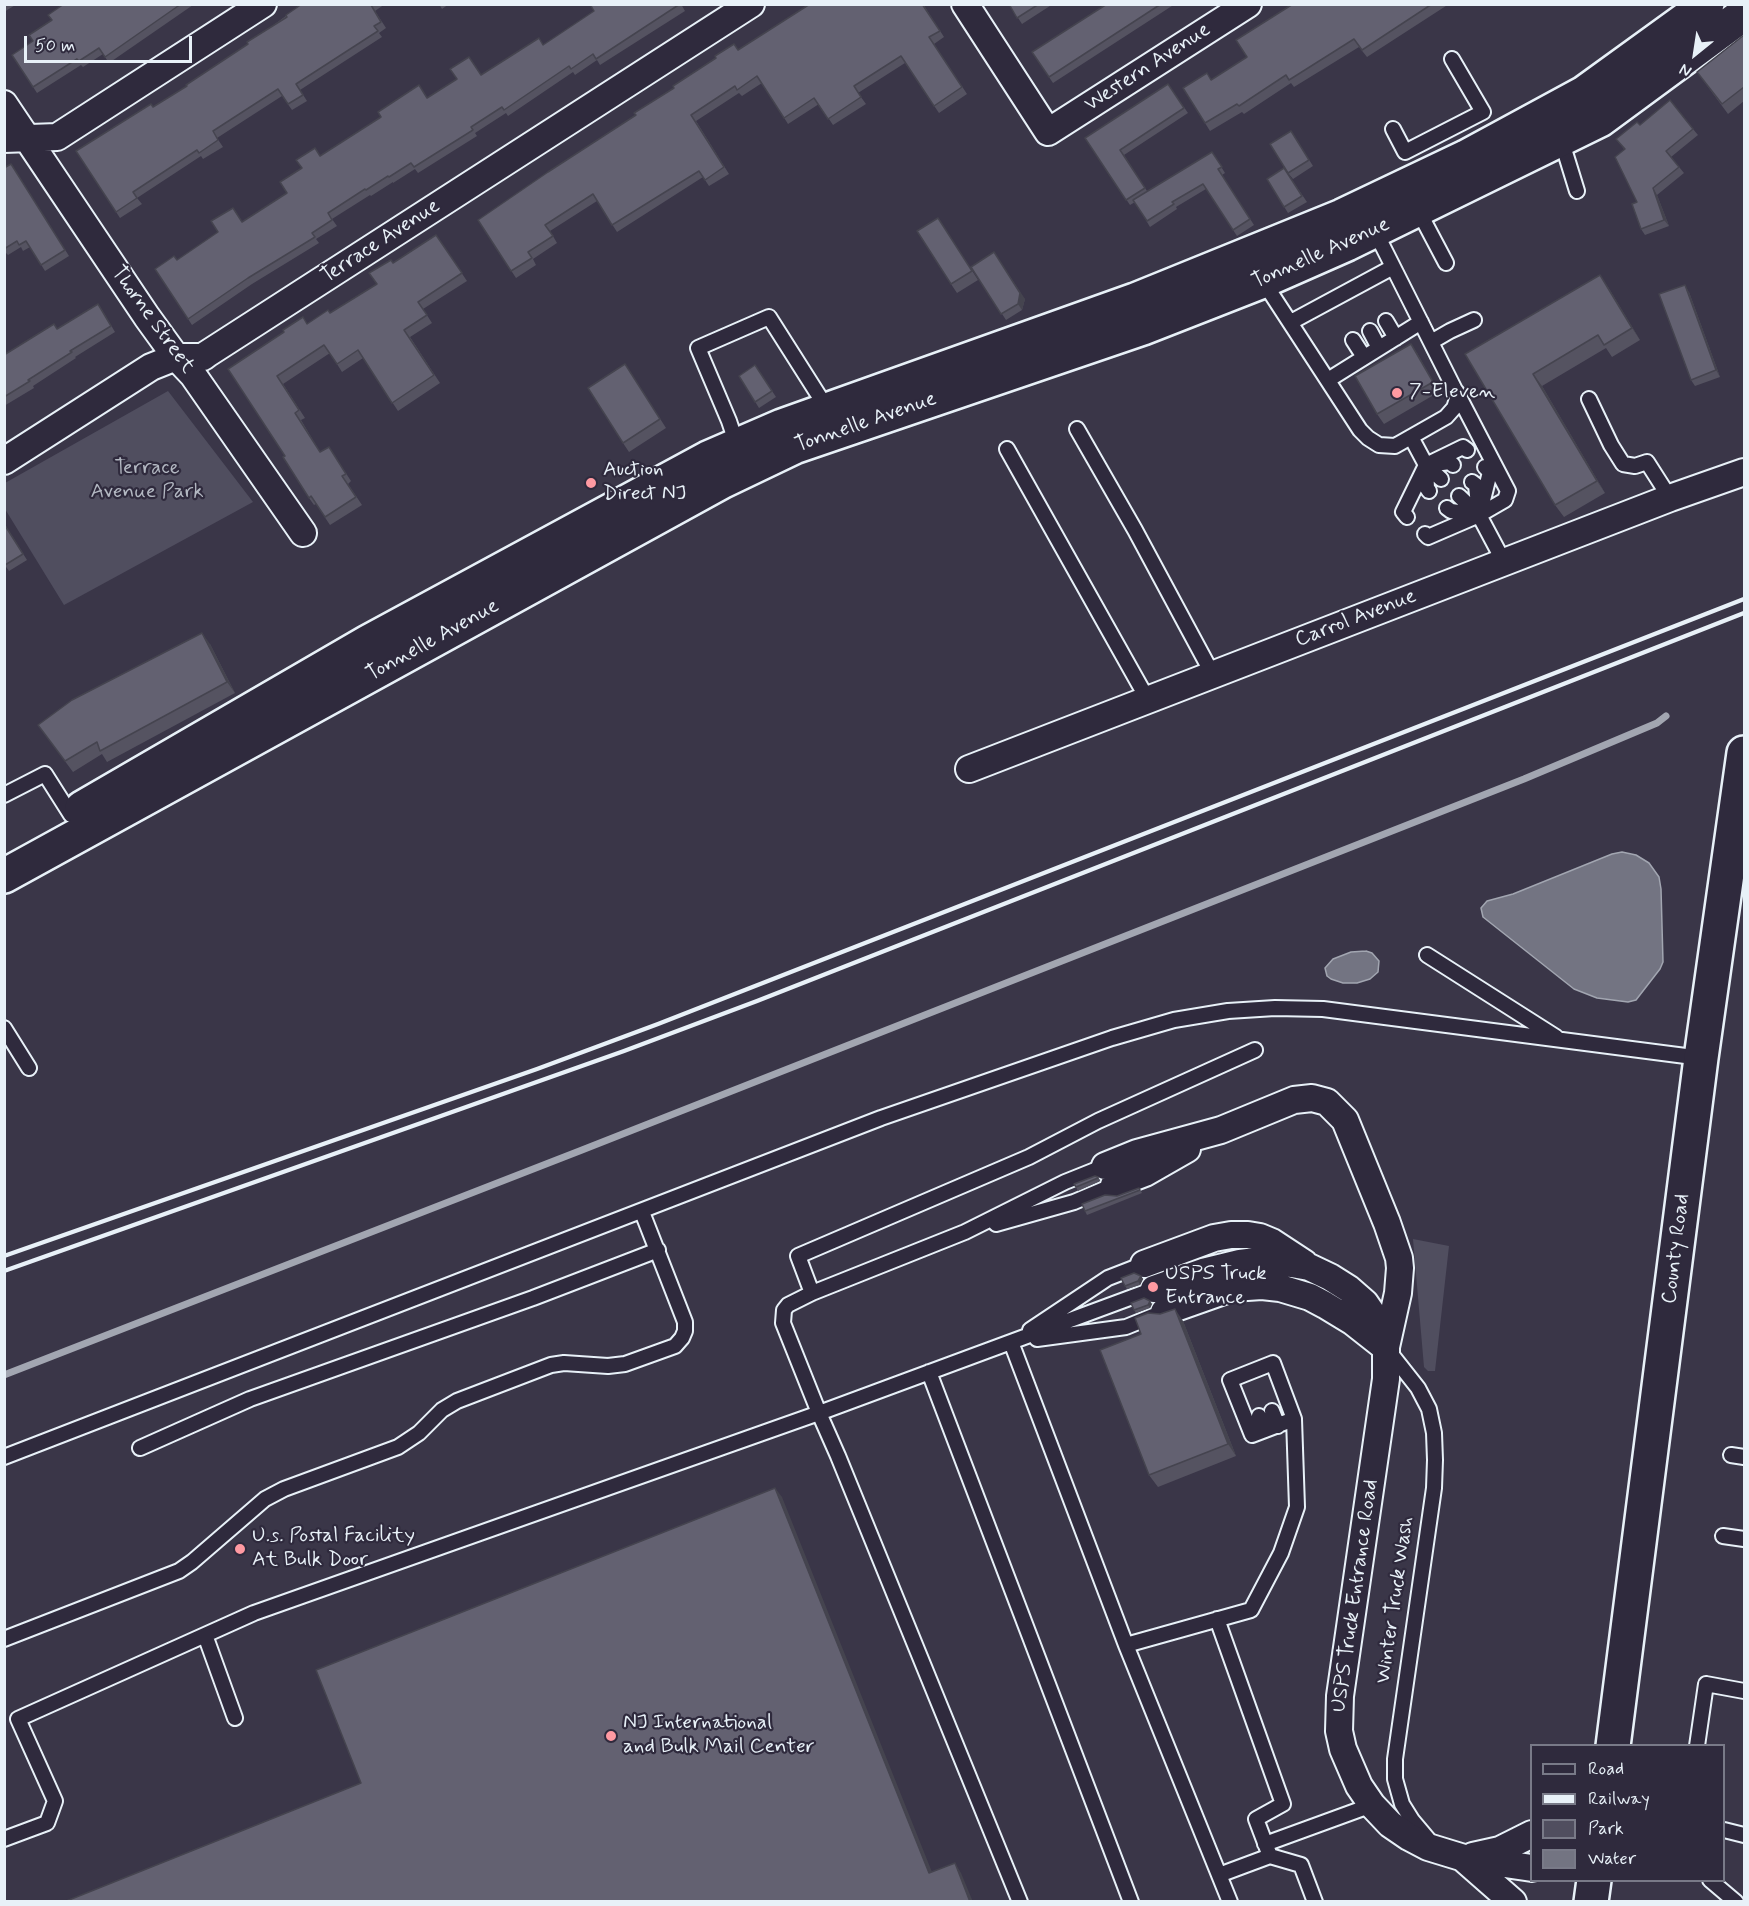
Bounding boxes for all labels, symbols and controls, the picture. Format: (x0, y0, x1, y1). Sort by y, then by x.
street label: Western Avenue (1080, 18, 1216, 118)
scale bar (27, 24, 195, 62)
north arrow (1665, 24, 1725, 84)
text: 50 m (35, 34, 75, 58)
text: N (1676, 58, 1696, 82)
street label: Terrace Avenue (317, 194, 445, 290)
street label: Tonnelle Avenue (1248, 212, 1394, 296)
street label: Thorne Street (105, 261, 199, 379)
place label: 7-Eleven (1409, 380, 1495, 406)
marker: 7-Eleven (1390, 386, 1404, 400)
street label: Tonnelle Avenue (792, 387, 940, 459)
park label: Terrace Avenue Park (90, 456, 204, 506)
place label: Auction Direct NJ (603, 458, 686, 508)
marker: Auction Direct NJ (584, 476, 598, 490)
street label: Carrol Avenue (1292, 584, 1420, 654)
street label: Tonnelle Avenue (362, 594, 504, 688)
street label: County Road (1658, 1192, 1696, 1306)
place label: USPS Truck Entrance (1165, 1262, 1267, 1312)
marker: USPS Truck Entrance (1146, 1280, 1160, 1294)
street label: USPS Truck Entrance Road (1327, 1478, 1385, 1714)
street label: Winter Truck Wash (1372, 1515, 1420, 1685)
place label: U.s. Postal Facility At Bulk Door (252, 1524, 415, 1574)
marker: U.s. Postal Facility At Bulk Door (233, 1542, 247, 1556)
place label: NJ International and Bulk Mail Center (623, 1711, 815, 1761)
marker: NJ International and Bulk Mail Center (604, 1729, 618, 1743)
legend (1530, 1744, 1725, 1882)
text: Road (1588, 1757, 1624, 1781)
text: Railway (1588, 1787, 1650, 1811)
text: Park (1588, 1817, 1624, 1841)
text: Water (1588, 1847, 1636, 1871)

